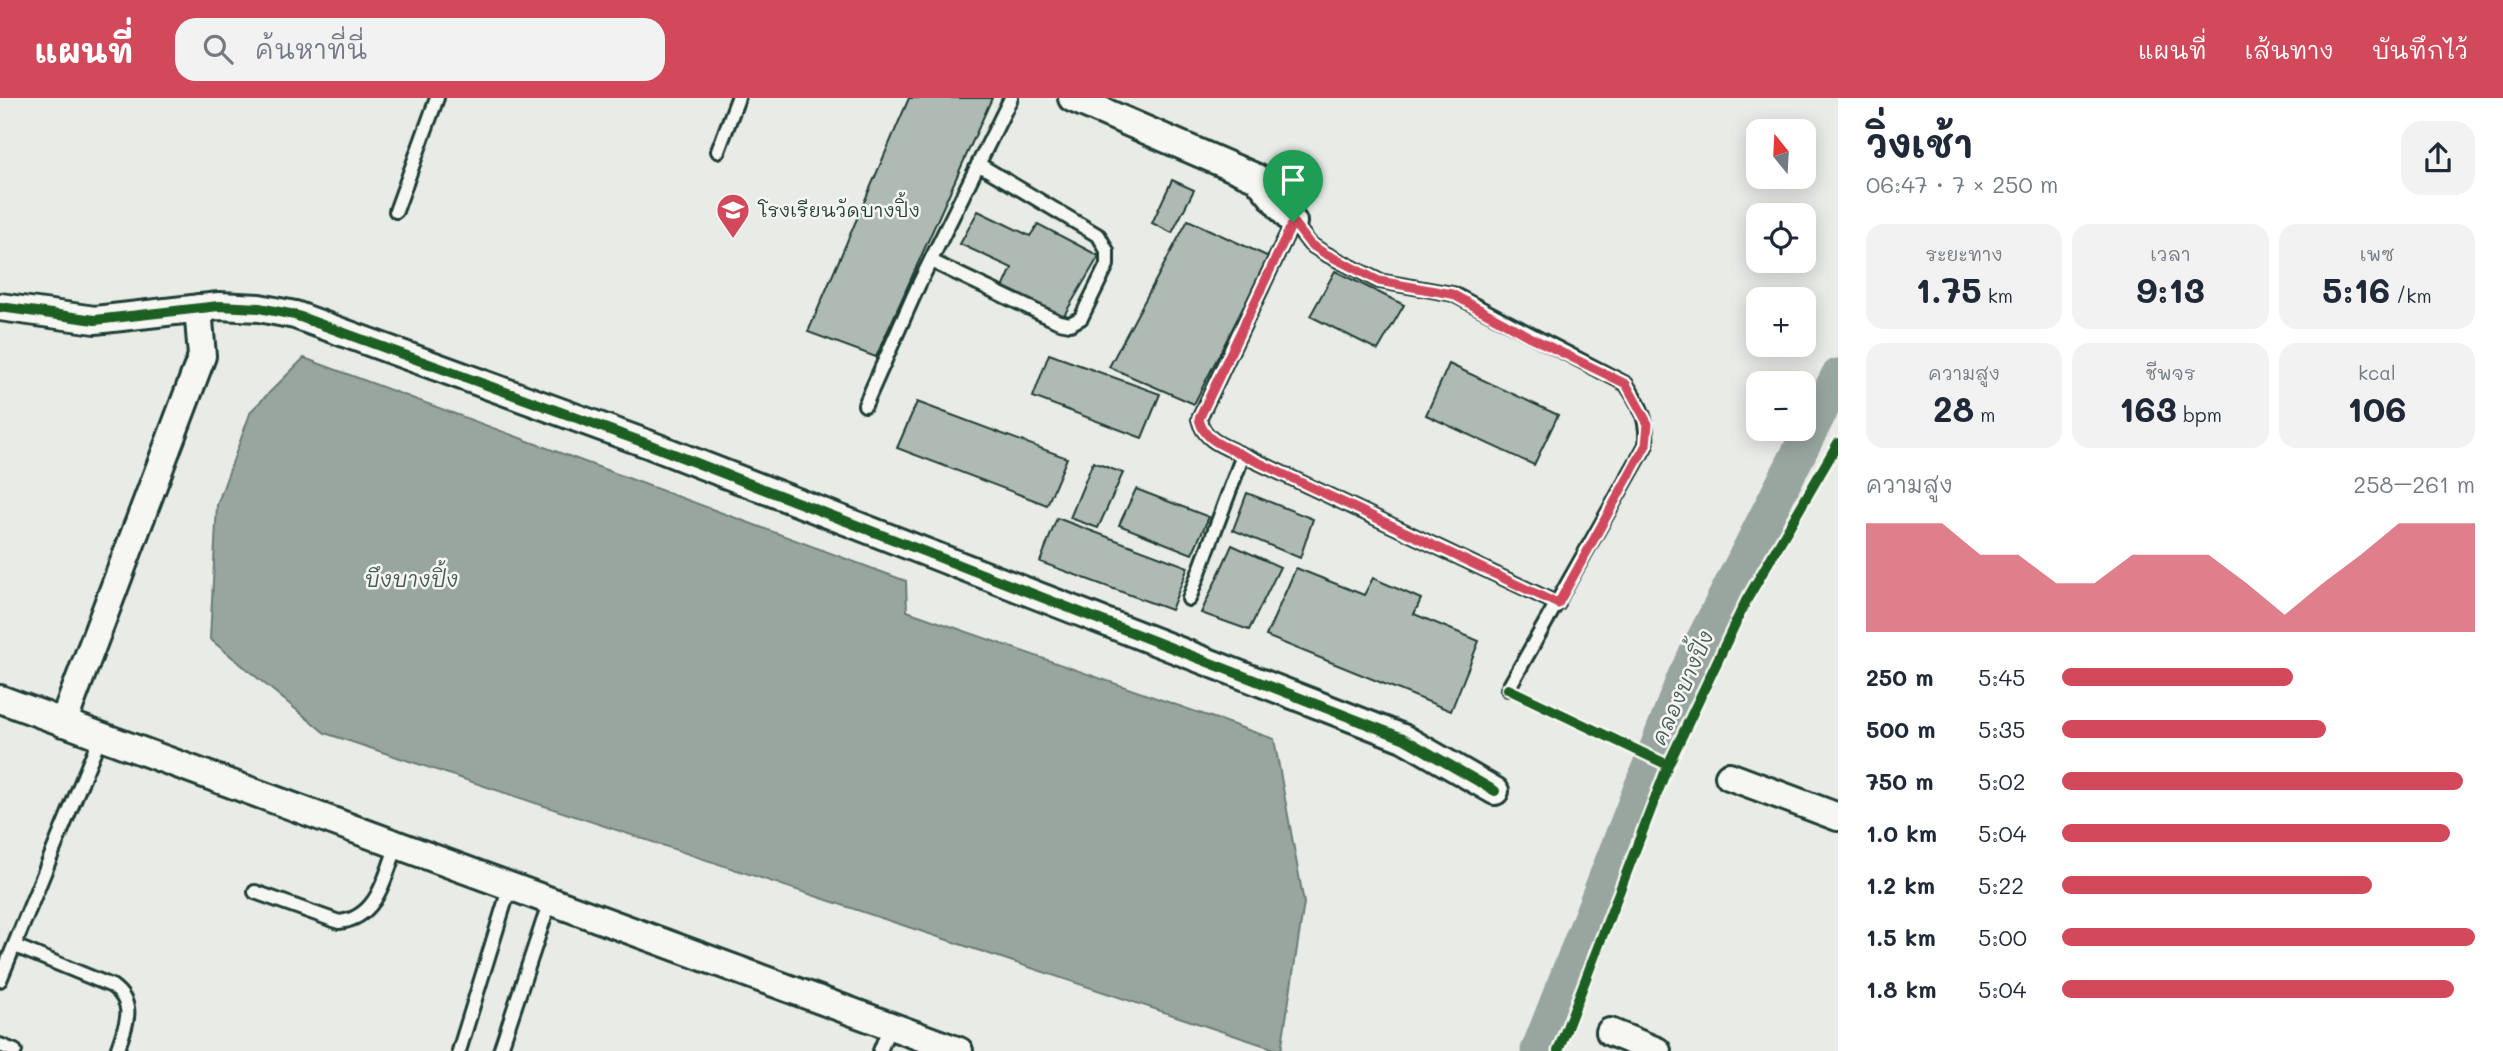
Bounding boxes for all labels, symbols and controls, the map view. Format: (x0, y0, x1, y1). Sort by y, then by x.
search box (175, 18, 665, 81)
text: แผนที่ (35, 28, 133, 71)
icon: search (199, 30, 237, 68)
text: ค้นหาที่นี่ (255, 32, 367, 66)
text: แผนที่ (2138, 34, 2207, 65)
text: เส้นทาง (2245, 34, 2334, 65)
text: บันทึกไว้ (2372, 34, 2468, 65)
text: วิ่งเช้า (1866, 118, 1973, 168)
north arrow (1746, 119, 1816, 189)
map controls (1746, 119, 1816, 441)
button: share (2401, 121, 2475, 195)
pin (1263, 150, 1323, 222)
icon: arrive (1274, 161, 1312, 199)
text: 06:47 · 7 × 250 m (1866, 169, 2058, 199)
school or university icon: โรงเรียนวัดบางปิ้ง (714, 191, 752, 240)
place label: โรงเรียนวัดบางปิ้ง (757, 192, 920, 222)
button: locate (1746, 203, 1816, 273)
text: ระยะทาง (1926, 241, 2003, 266)
text: เวลา (2150, 241, 2191, 266)
text: เพซ (2360, 241, 2394, 266)
text: 1.75 (1915, 266, 1982, 312)
text: 9:13 (2136, 266, 2205, 312)
text: 5:16 (2322, 266, 2390, 312)
text: km (1982, 283, 2013, 308)
text: /km (2390, 283, 2432, 308)
button: + (1746, 287, 1816, 357)
text: ความสูง (1928, 360, 2000, 385)
text: ชีพจร (2145, 360, 2196, 385)
text: kcal (2358, 360, 2396, 385)
button: − (1746, 371, 1816, 441)
text: 28 (1933, 385, 1974, 431)
text: 163 (2119, 385, 2177, 431)
text: 106 (2347, 385, 2406, 431)
text: m (1974, 402, 1995, 427)
text: bpm (2177, 402, 2222, 427)
text: ความสูง (1866, 469, 1953, 499)
text: 258–261 m (2353, 469, 2475, 499)
water label: บึงบางปิ้ง (364, 560, 458, 592)
water label: คลองบางปิ้ง (1640, 624, 1719, 749)
text: 250 m (1866, 662, 1934, 692)
text: 5:45 (1978, 662, 2025, 692)
text: 500 m (1866, 714, 1936, 744)
text: 5:35 (1978, 714, 2025, 744)
text: 750 m (1866, 766, 1934, 796)
text: 5:02 (1978, 766, 2026, 796)
text: 1.0 km (1866, 818, 1937, 848)
text: 5:04 (1978, 818, 2026, 848)
text: 1.2 km (1866, 870, 1935, 900)
text: 5:22 (1978, 870, 2024, 900)
text: 1.5 km (1866, 922, 1936, 952)
text: 5:00 (1978, 922, 2027, 952)
text: 1.8 km (1866, 974, 1936, 1004)
text: 5:04 (1978, 974, 2026, 1004)

